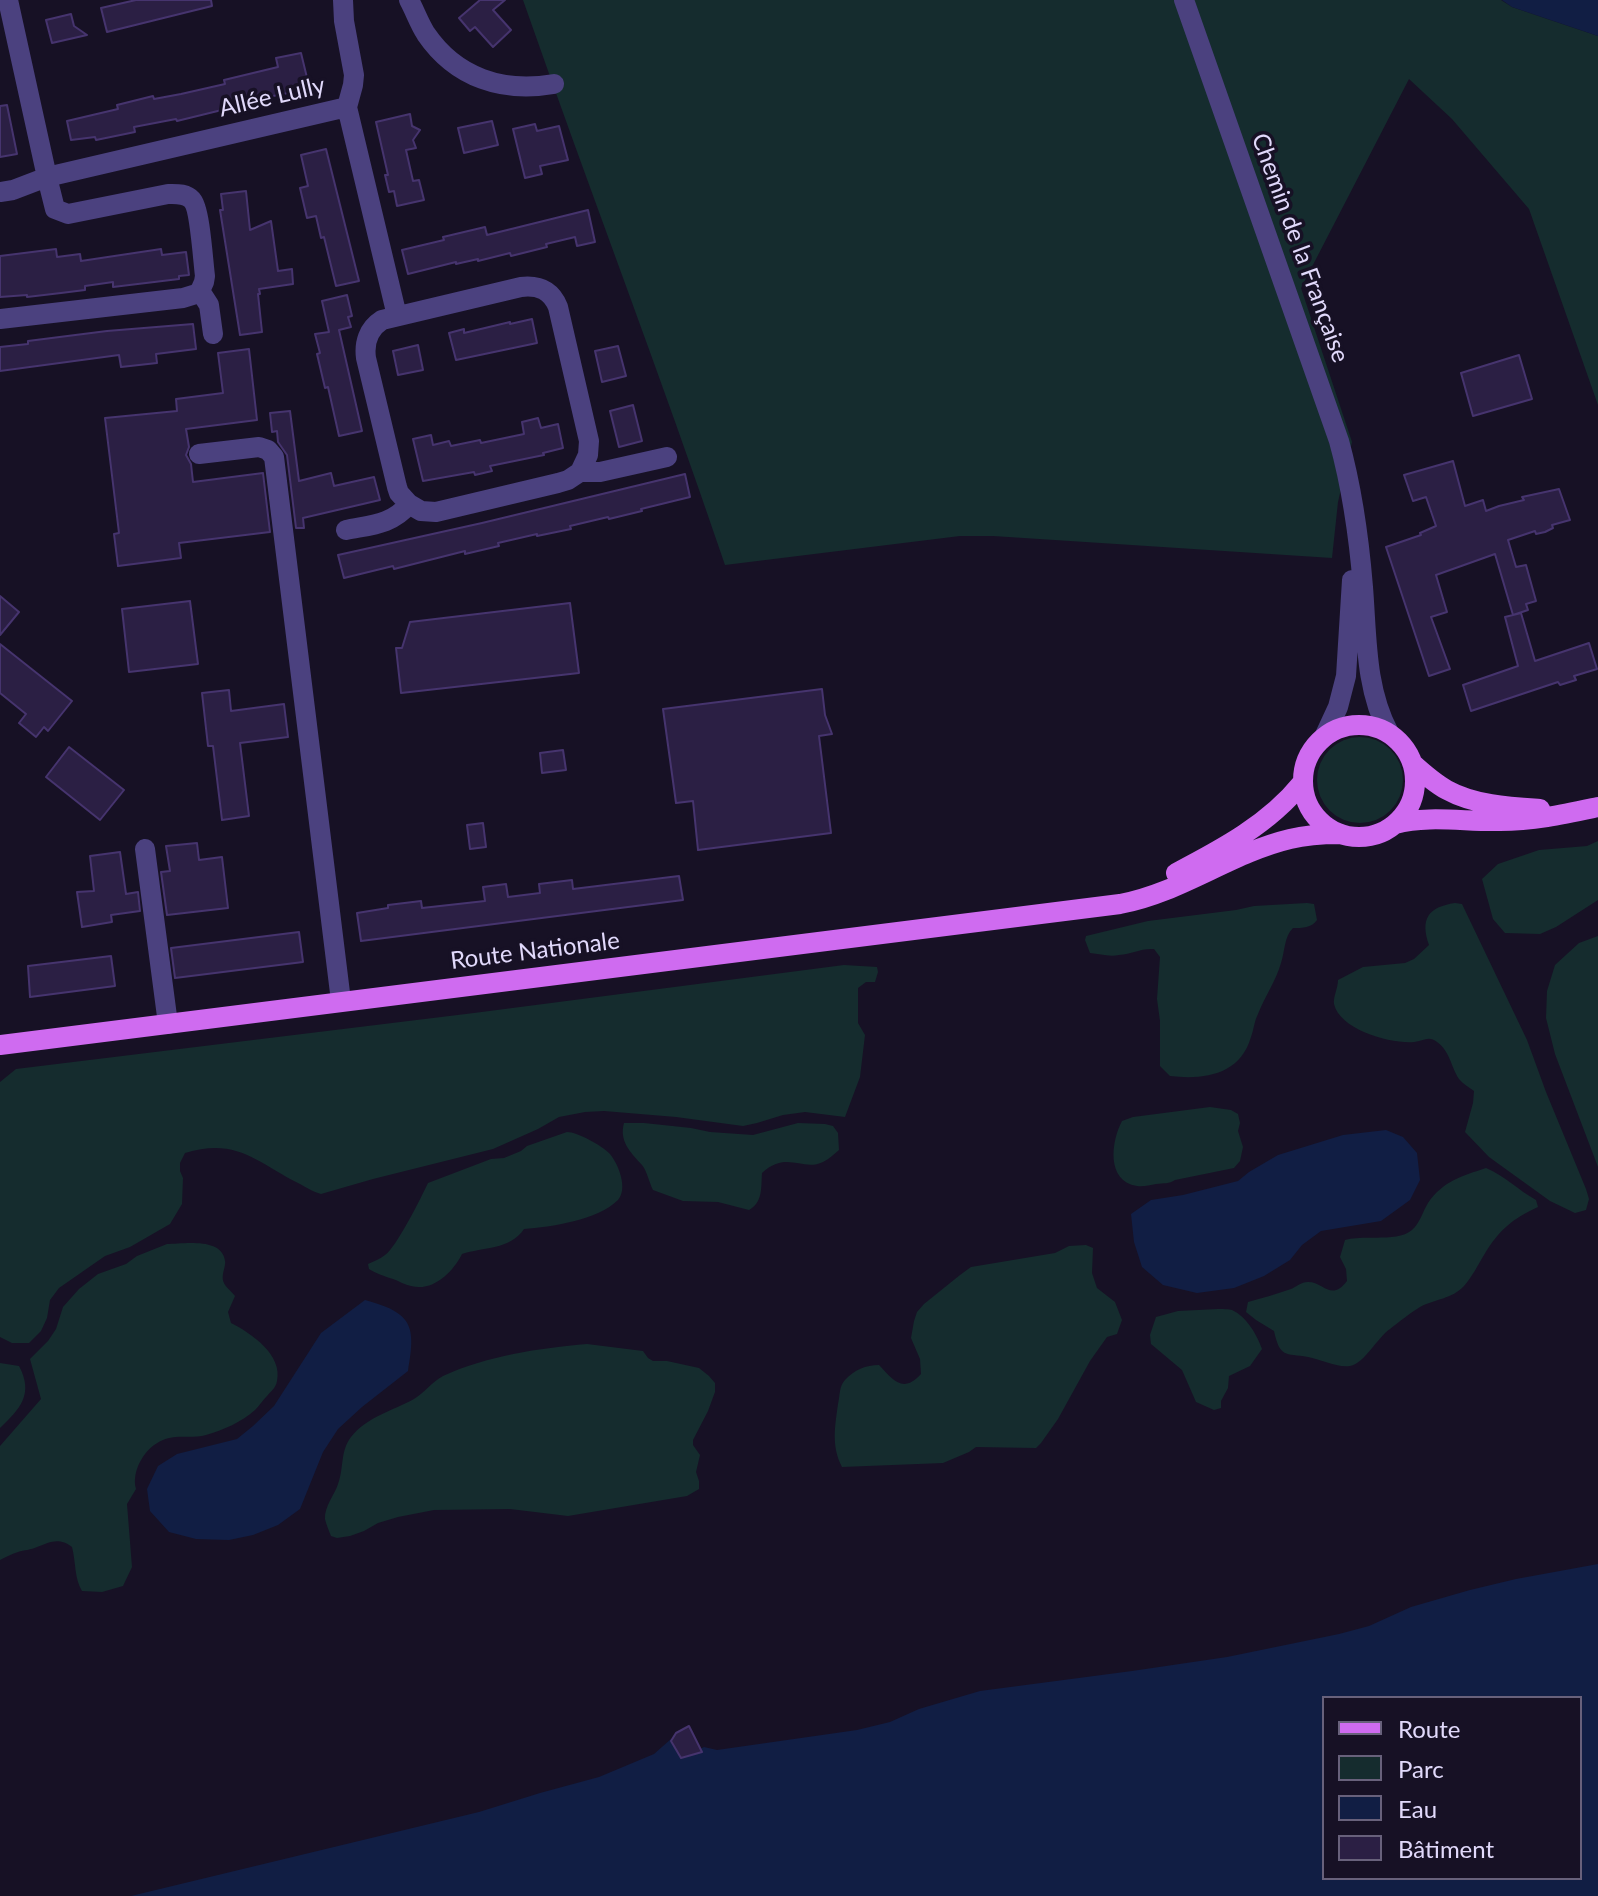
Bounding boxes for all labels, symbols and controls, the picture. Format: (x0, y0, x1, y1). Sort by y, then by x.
street label: Allée Lully (216, 71, 328, 123)
street label: Chemin de la Française (1245, 129, 1355, 367)
street label: Route Nationale (449, 926, 621, 976)
legend (1322, 1696, 1582, 1880)
text: Route (1398, 1714, 1460, 1743)
text: Parc (1398, 1754, 1444, 1783)
text: Eau (1398, 1794, 1437, 1823)
text: Bâtiment (1398, 1834, 1494, 1863)

